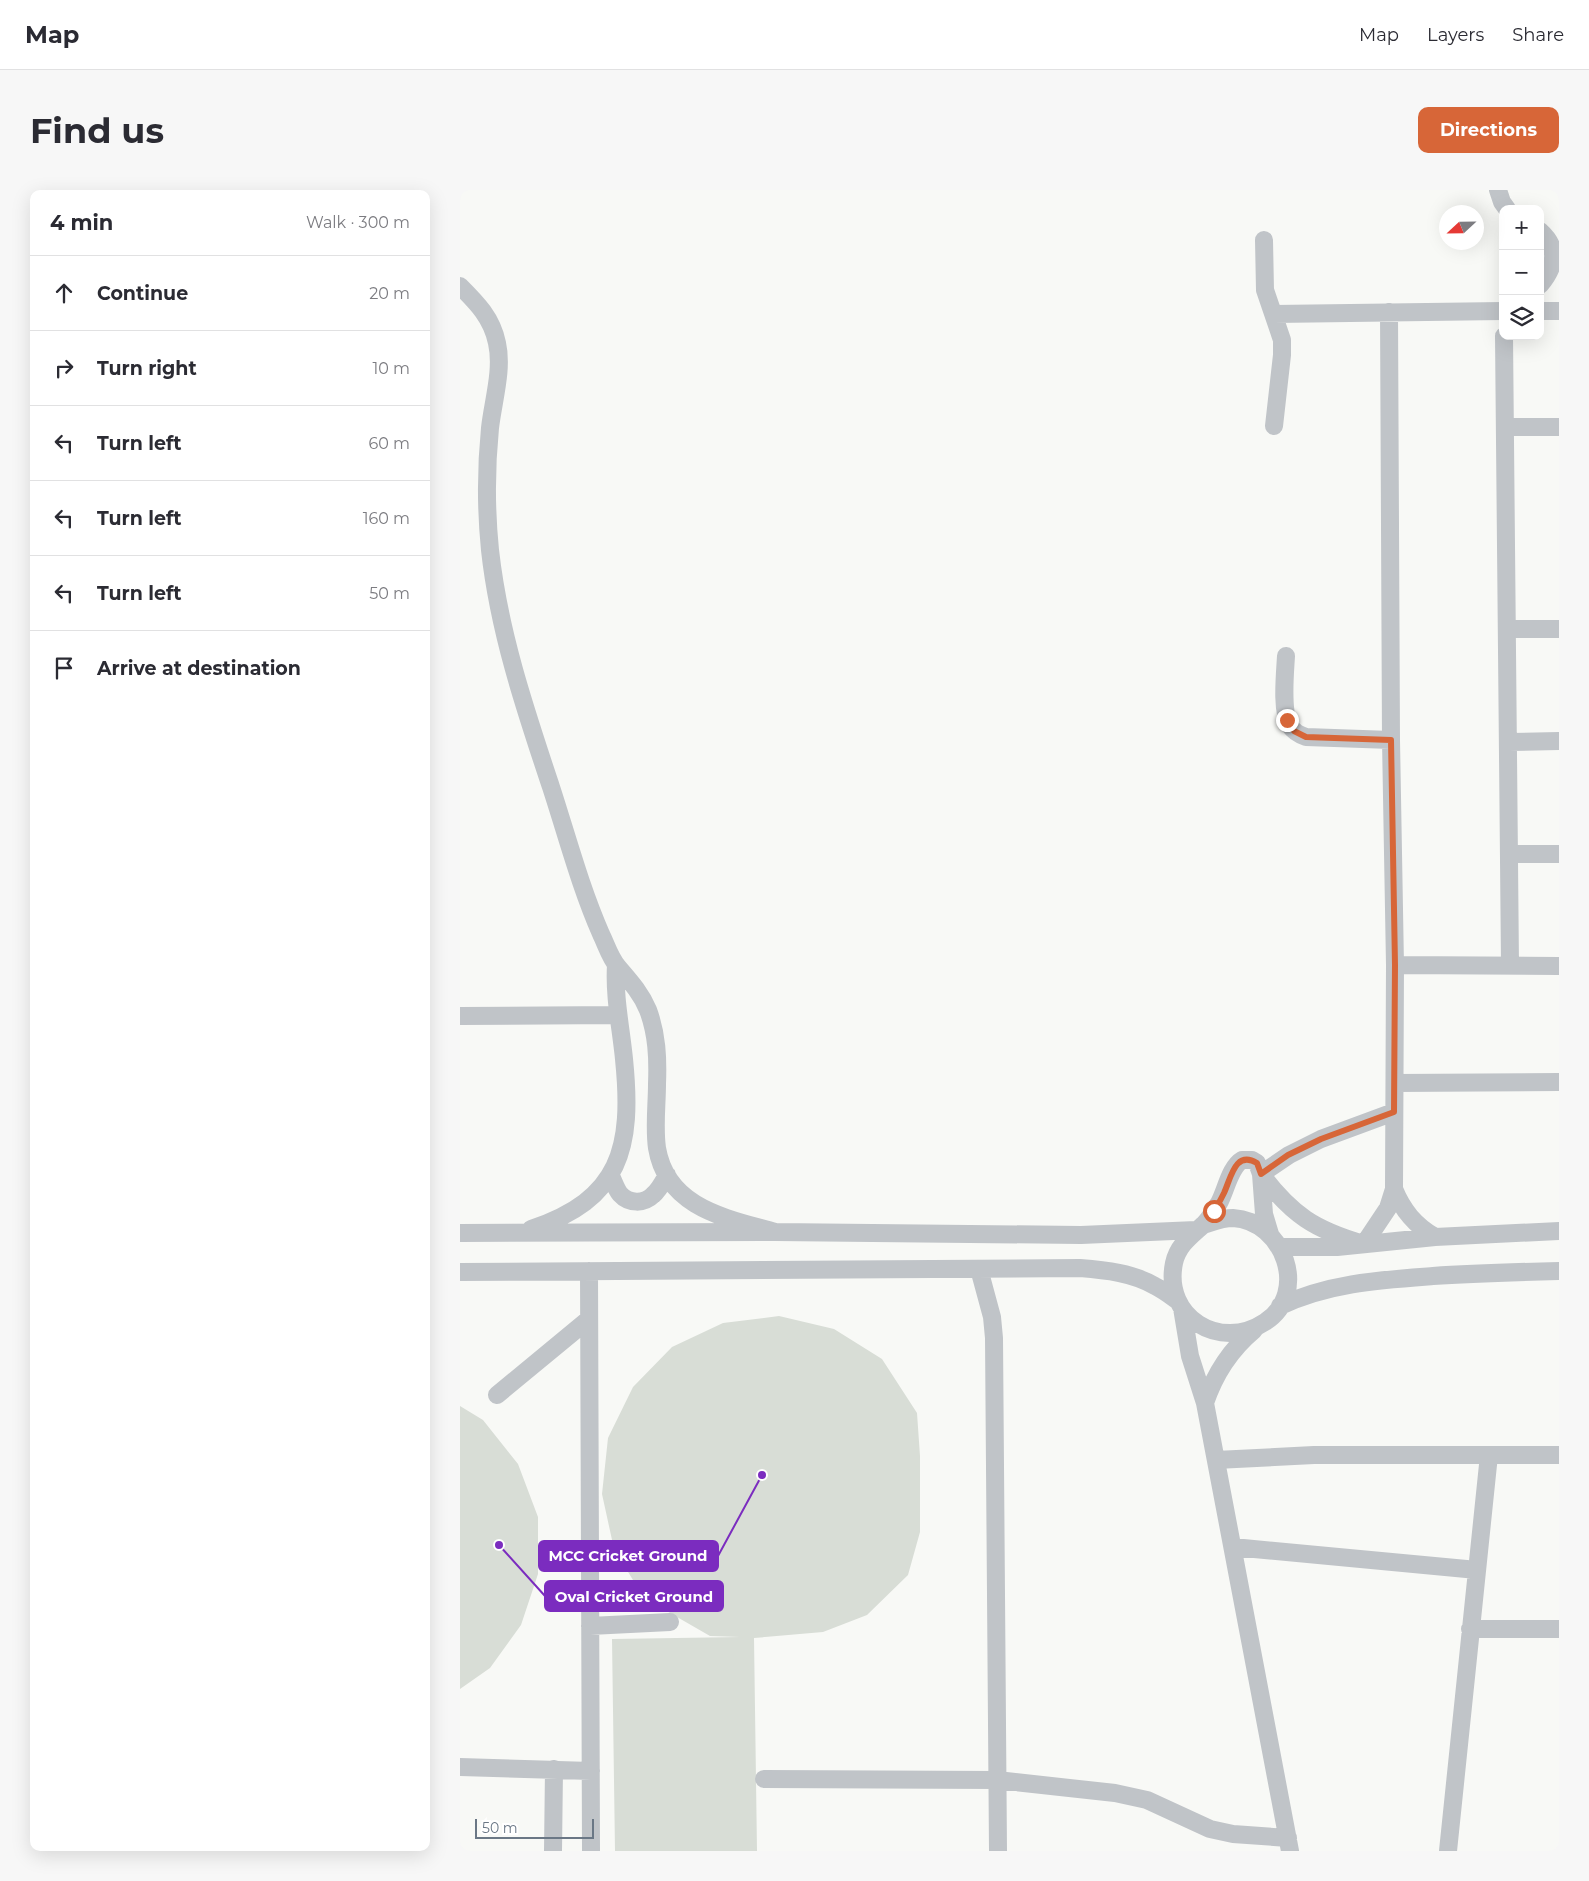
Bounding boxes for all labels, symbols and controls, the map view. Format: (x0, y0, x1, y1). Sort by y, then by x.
text: Map (25, 20, 79, 49)
text: Map (1359, 24, 1399, 46)
text: Layers (1427, 24, 1484, 46)
text: Share (1512, 24, 1564, 46)
button: Directions (1418, 107, 1559, 153)
text: Find us (30, 109, 164, 152)
north arrow (1439, 205, 1484, 250)
map controls (1499, 205, 1544, 340)
button: + (1499, 205, 1544, 250)
text: 4 min (50, 210, 113, 235)
text: Walk · 300 m (306, 213, 410, 232)
button: − (1499, 250, 1544, 295)
icon: ahead (50, 279, 78, 307)
text: Continue (97, 282, 188, 305)
text: 20 m (369, 284, 410, 303)
button: layers (1499, 295, 1544, 340)
icon: right (50, 354, 78, 382)
text: Turn right (97, 357, 197, 380)
text: 10 m (372, 359, 410, 378)
icon: left (50, 429, 78, 457)
text: Turn left (97, 432, 182, 455)
text: 60 m (368, 434, 410, 453)
icon: left (50, 504, 78, 532)
text: Turn left (97, 507, 182, 530)
text: 160 m (363, 509, 410, 528)
icon: left (50, 579, 78, 607)
text: Turn left (97, 582, 182, 605)
text: 50 m (369, 584, 410, 603)
icon: arrive (50, 654, 78, 682)
text: Arrive at destination (97, 657, 301, 680)
route end (1276, 709, 1299, 732)
route start (1203, 1200, 1226, 1223)
callout: MCC Cricket Ground (539, 1541, 718, 1571)
text: MCC Cricket Ground (549, 1546, 707, 1565)
callout: Oval Cricket Ground (545, 1581, 723, 1611)
text: Oval Cricket Ground (555, 1587, 713, 1606)
scale bar (475, 1816, 594, 1839)
text: 50 m (482, 1819, 518, 1837)

